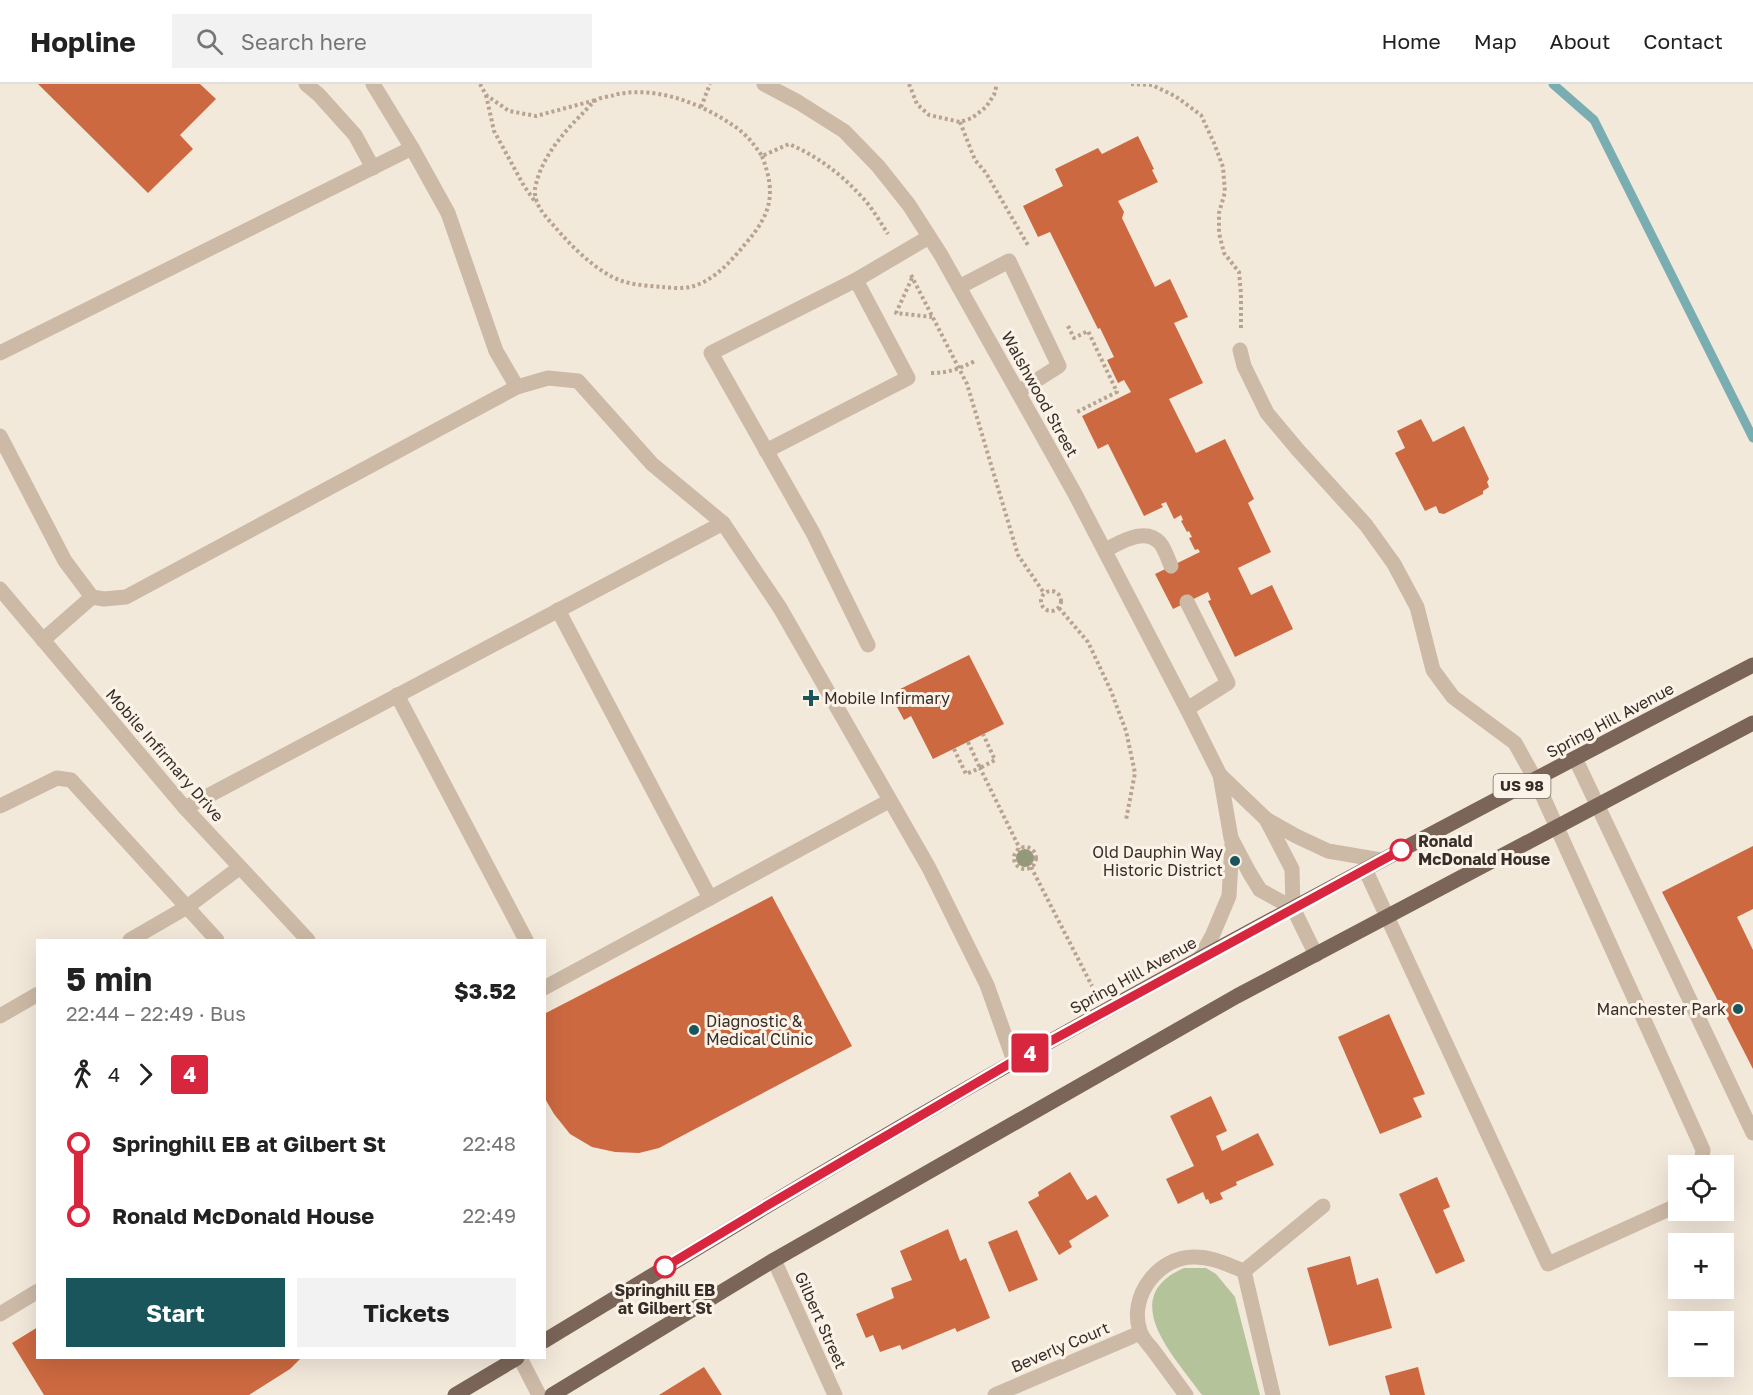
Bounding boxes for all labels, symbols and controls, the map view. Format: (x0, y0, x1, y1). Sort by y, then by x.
search box (172, 14, 592, 68)
text: Hopline (30, 25, 136, 58)
icon: search (193, 25, 226, 58)
text: Search here (241, 28, 367, 55)
text: Home (1381, 28, 1441, 54)
text: Map (1474, 28, 1517, 54)
text: About (1550, 28, 1610, 54)
text: Contact (1643, 28, 1723, 54)
street label: Walshwood Street (997, 328, 1083, 460)
street label: Spring Hill Avenue (1543, 678, 1677, 762)
street label: Mobile Infirmary Drive (102, 684, 228, 826)
place label: Mobile Infirmary (824, 688, 950, 708)
marker: Mobile Infirmary (802, 689, 820, 707)
road number: US 98 (1494, 774, 1550, 798)
place label: Ronald McDonald House (1418, 831, 1550, 869)
marker: Ronald McDonald House (1390, 839, 1412, 861)
place label: Old Dauphin Way Historic District (1092, 842, 1223, 880)
marker: Old Dauphin Way Historic District (1228, 854, 1242, 868)
street label: Spring Hill Avenue (1066, 932, 1200, 1018)
text: 5 min (66, 959, 152, 998)
text: $3.52 (454, 977, 516, 1004)
place label: Manchester Park (1596, 999, 1726, 1019)
text: 22:44 – 22:49 · Bus (66, 1001, 246, 1025)
marker: Manchester Park (1731, 1002, 1745, 1016)
place label: Diagnostic & Medical Clinic (706, 1011, 813, 1049)
marker: Diagnostic & Medical Clinic (687, 1023, 701, 1037)
line badge: 4 (1010, 1034, 1050, 1072)
text: 4 (1023, 1040, 1037, 1066)
icon: walk (66, 1058, 99, 1091)
icon: forward (129, 1058, 162, 1091)
text: 4 (183, 1061, 196, 1087)
text: 4 (108, 1062, 120, 1086)
text: Springhill EB at Gilbert St (112, 1130, 386, 1157)
text: 22:48 (462, 1131, 516, 1155)
map controls (1668, 1155, 1734, 1377)
button: locate (1668, 1155, 1734, 1221)
text: Ronald McDonald House (112, 1202, 374, 1229)
text: 22:49 (463, 1203, 516, 1227)
button: + (1668, 1233, 1734, 1299)
marker: Springhill EB at Gilbert St (654, 1256, 676, 1278)
street label: Gilbert Street (791, 1268, 851, 1372)
button: Start (66, 1278, 285, 1347)
button: Tickets (297, 1278, 516, 1347)
place label: Springhill EB at Gilbert St (615, 1280, 715, 1318)
button: − (1668, 1311, 1734, 1377)
street label: Beverly Court (1008, 1317, 1112, 1377)

